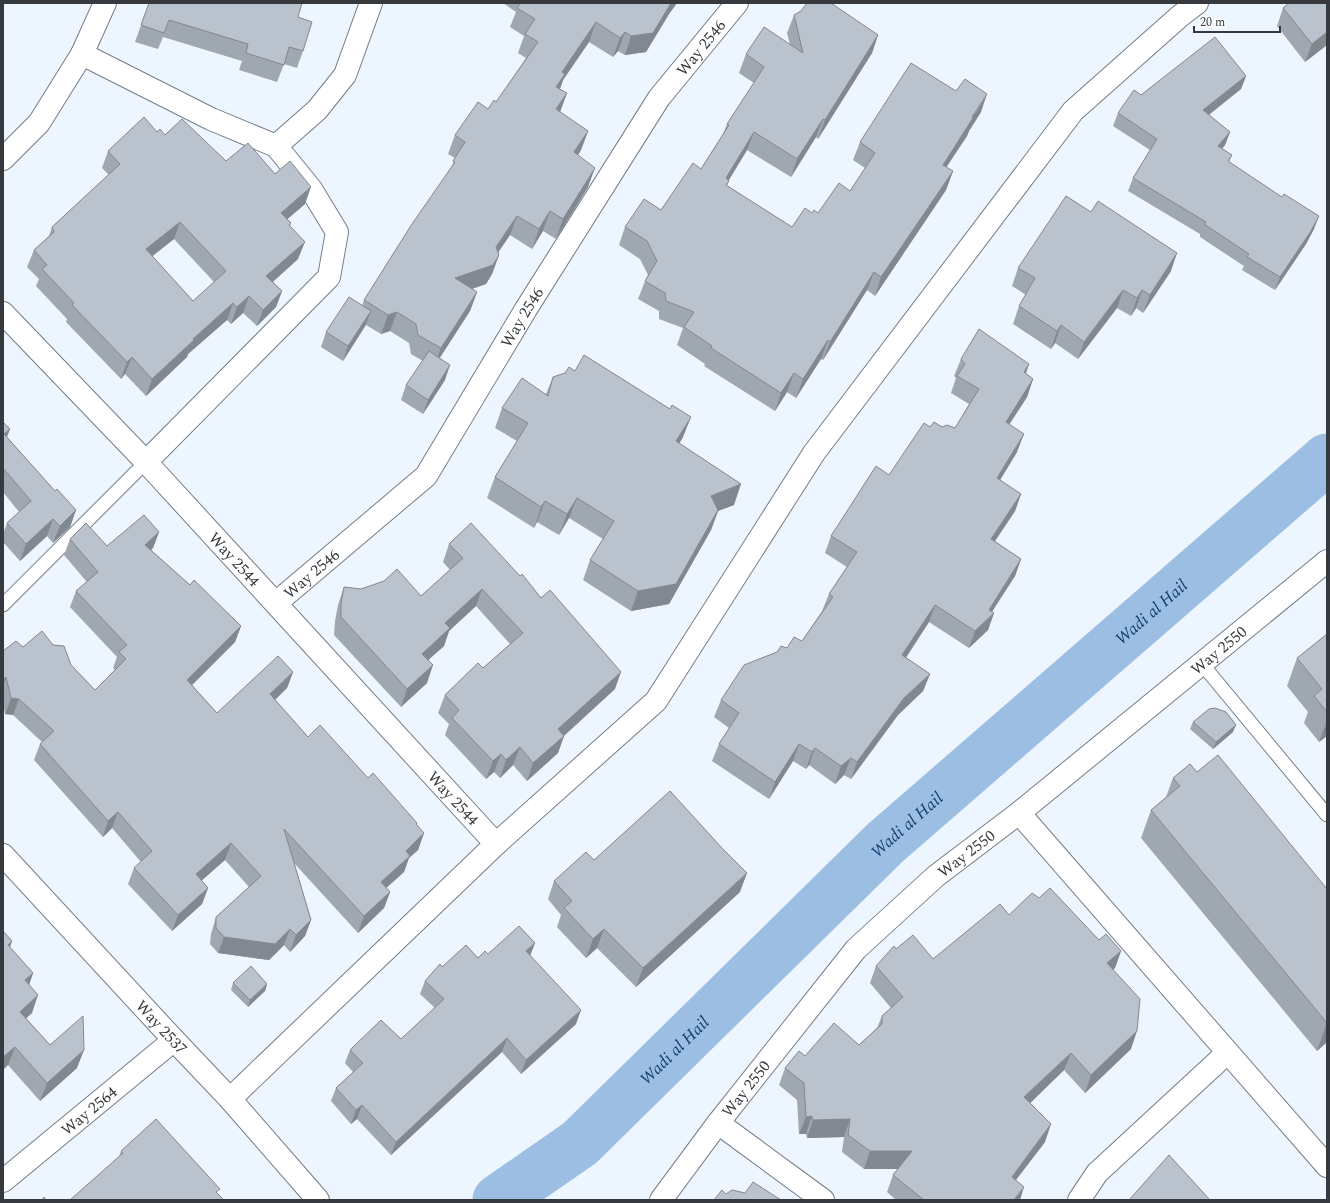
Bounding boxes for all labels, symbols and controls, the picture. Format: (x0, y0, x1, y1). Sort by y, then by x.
scale bar (1194, 8, 1280, 34)
text: 20 m (1200, 13, 1225, 32)
street label: Way 2546 (671, 15, 732, 82)
street label: Way 2546 (495, 283, 550, 352)
street label: Way 2544 (203, 527, 266, 592)
street label: Way 2546 (278, 543, 345, 605)
water label: Wadi al Hail (1109, 573, 1194, 652)
street label: Way 2550 (1186, 620, 1253, 681)
street label: Way 2544 (422, 766, 484, 831)
water label: Wadi al Hail (865, 786, 950, 864)
street label: Way 2550 (933, 824, 1001, 884)
street label: Way 2537 (130, 995, 193, 1060)
water label: Wadi al Hail (634, 1010, 716, 1092)
street label: Way 2550 (716, 1055, 776, 1123)
street label: Way 2564 (56, 1081, 123, 1142)

